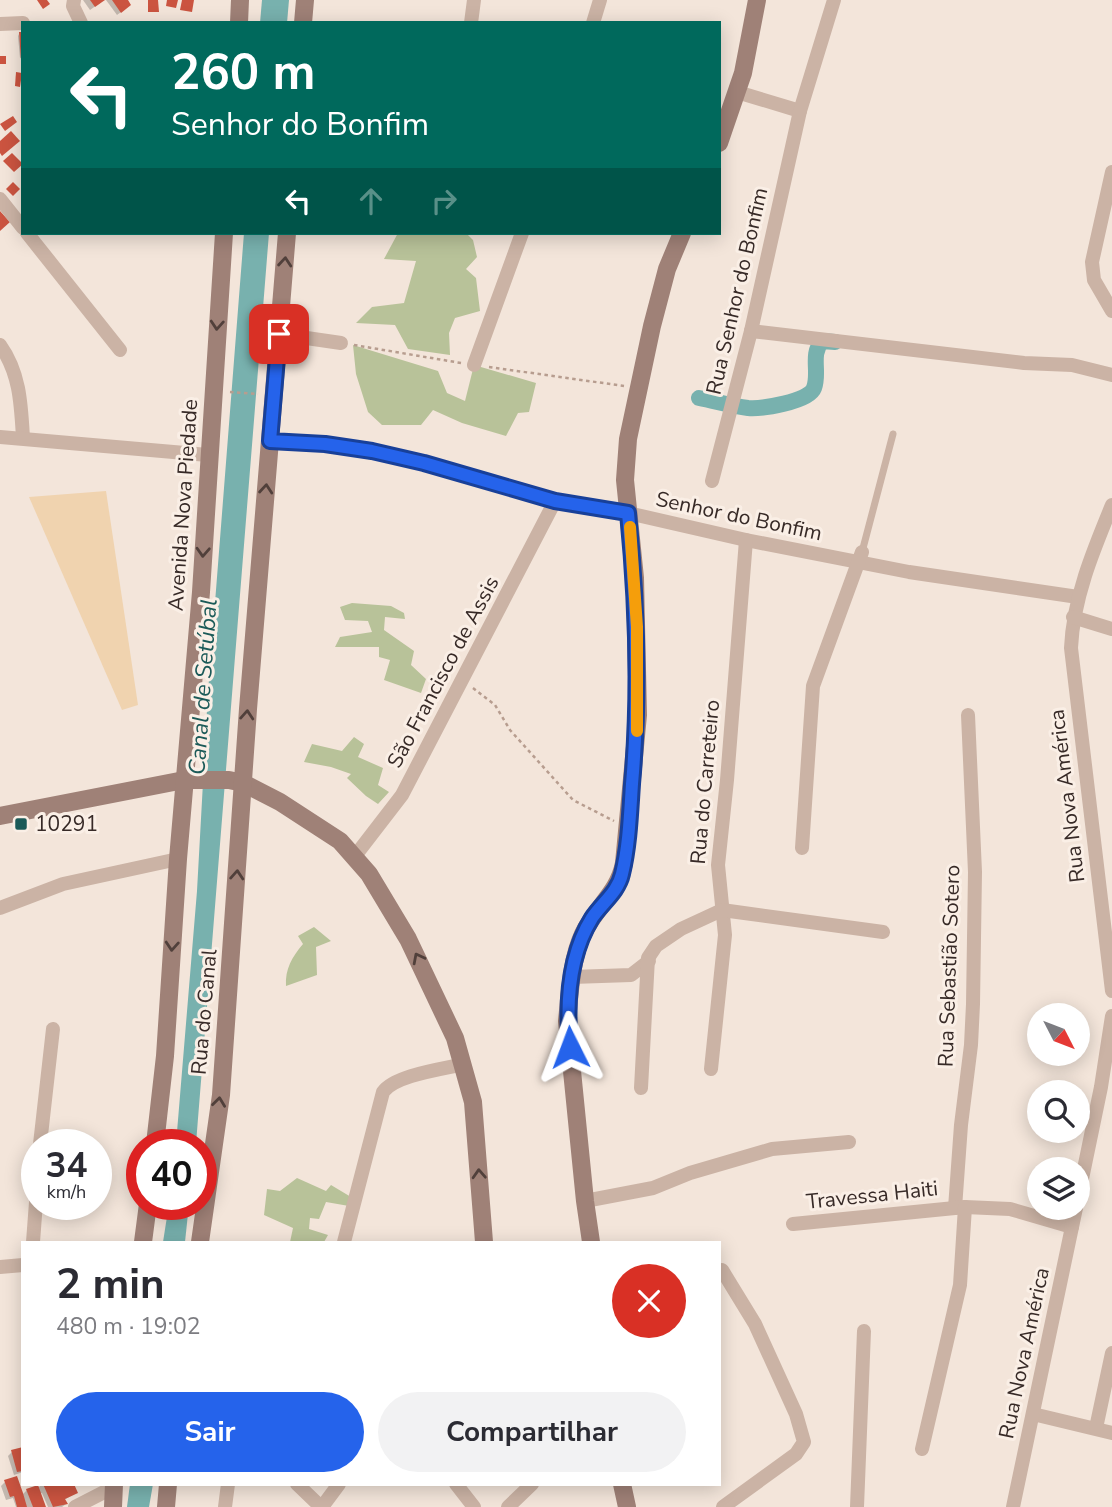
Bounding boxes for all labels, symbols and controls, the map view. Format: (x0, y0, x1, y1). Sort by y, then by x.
text: 260 m (171, 39, 315, 106)
icon: left (56, 49, 147, 140)
text: Senhor do Bonfim (171, 103, 429, 146)
icon: left (279, 182, 317, 220)
icon: ahead (352, 182, 390, 220)
icon: right (425, 182, 463, 220)
street label: Rua Senhor do Bonfim (700, 185, 774, 397)
one-way arrow (277, 256, 292, 267)
pin (249, 304, 309, 364)
icon: arrive (260, 315, 298, 353)
one-way arrow (210, 320, 225, 331)
street label: Avenida Nova Piedade (162, 398, 204, 612)
one-way arrow (258, 483, 273, 494)
street label: Senhor do Bonfim (653, 485, 825, 547)
one-way arrow (195, 547, 210, 558)
street label: São Francisco de Assis (381, 571, 505, 773)
water label: Canal de Setúbal (181, 598, 225, 776)
street label: Rua do Carreteiro (684, 699, 726, 865)
street label: Rua Nova América (1042, 708, 1092, 884)
one-way arrow (239, 709, 254, 720)
place label: 10291 (35, 810, 98, 838)
marker: 10291 (13, 816, 29, 832)
street label: Rua Sebastião Sotero (931, 864, 967, 1068)
one-way arrow (229, 869, 244, 880)
one-way arrow (165, 941, 180, 952)
street label: Rua do Canal (185, 947, 223, 1076)
one-way arrow (412, 953, 426, 965)
north arrow (1027, 1003, 1090, 1066)
map controls (1027, 1003, 1090, 1220)
position arrow (533, 1010, 607, 1084)
button: search (1027, 1080, 1090, 1143)
one-way arrow (212, 1096, 227, 1108)
speed limit sign: 40 (126, 1129, 217, 1220)
text: 34 (45, 1142, 88, 1189)
button: layers (1027, 1157, 1090, 1220)
one-way arrow (472, 1169, 487, 1180)
street label: Travessa Haiti (805, 1174, 939, 1216)
text: km/h (47, 1180, 86, 1204)
text: 2 min (56, 1256, 165, 1313)
button: close (612, 1264, 686, 1338)
street label: Rua Nova América (992, 1265, 1056, 1441)
text: 480 m · 19:02 (56, 1311, 201, 1342)
button: Sair (56, 1392, 364, 1472)
button: Compartilhar (378, 1392, 686, 1472)

